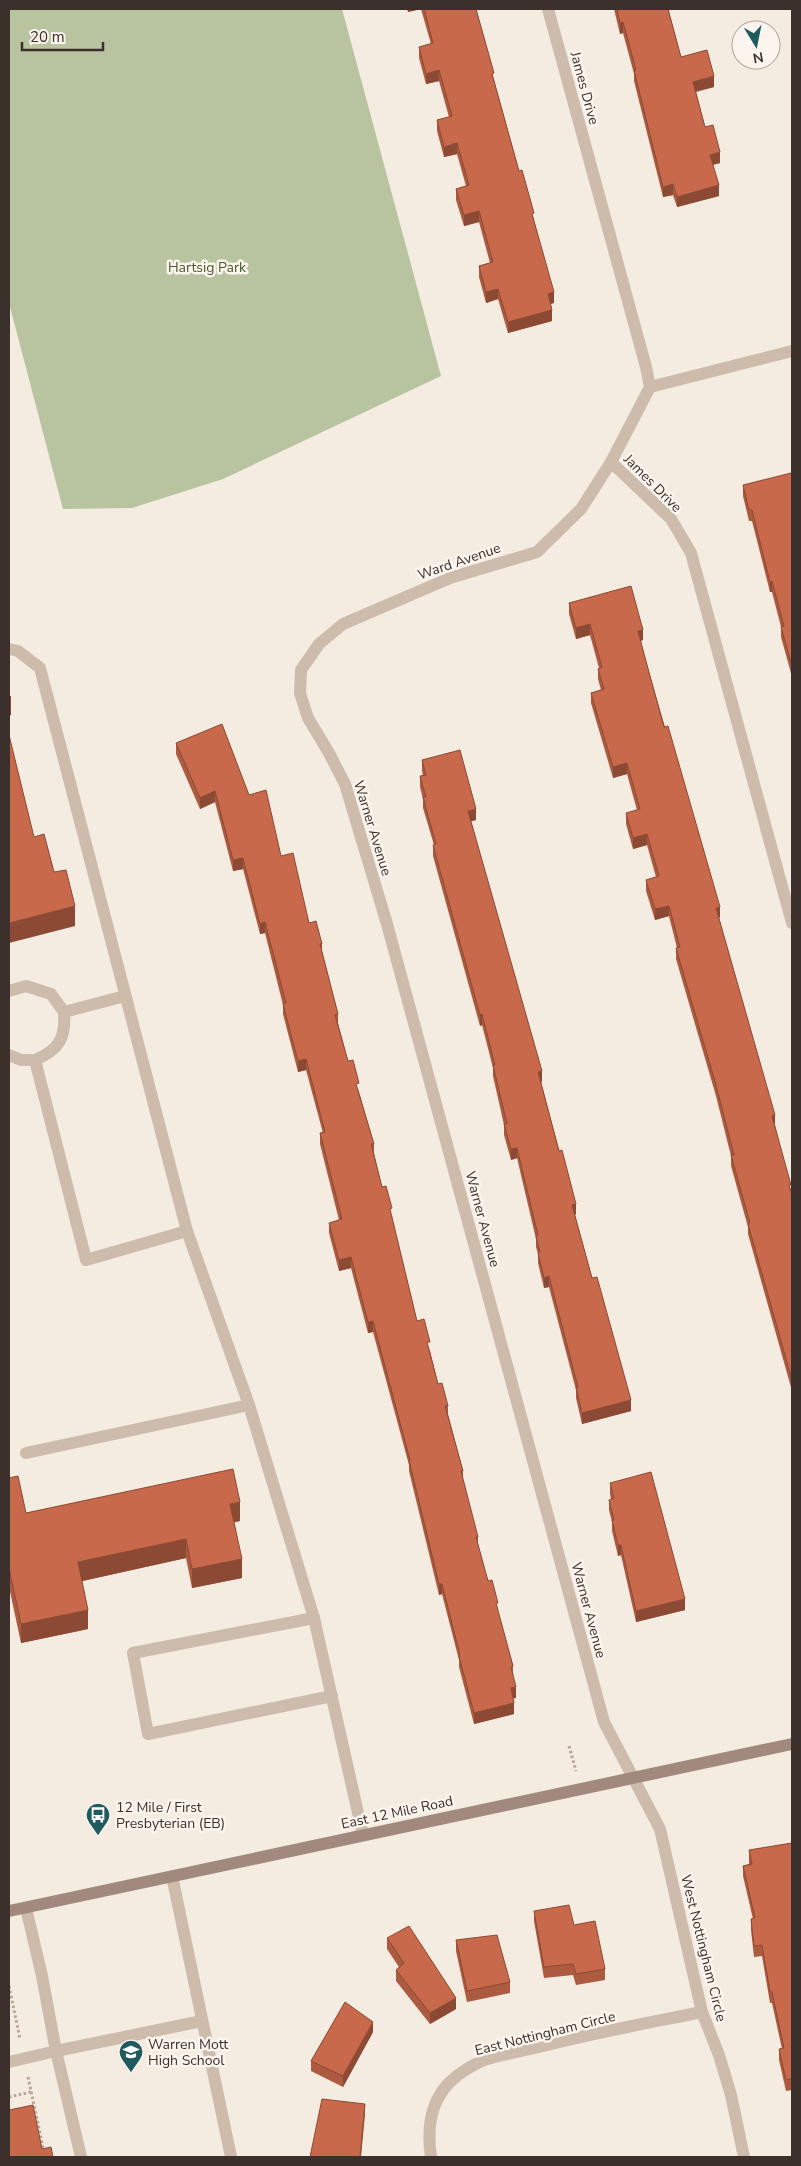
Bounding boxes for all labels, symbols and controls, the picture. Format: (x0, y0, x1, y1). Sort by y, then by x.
scale bar (22, 20, 104, 52)
north arrow (731, 20, 781, 70)
text: 20 m (30, 27, 65, 47)
text: N (751, 47, 765, 68)
street label: James Drive (565, 49, 603, 127)
park label: Hartsig Park (168, 258, 247, 277)
street label: James Drive (619, 449, 686, 517)
street label: Ward Avenue (415, 538, 503, 585)
street label: Warner Avenue (349, 778, 396, 878)
street label: Warner Avenue (461, 1169, 504, 1269)
street label: Warner Avenue (567, 1560, 610, 1660)
street label: East 12 Mile Road (339, 1791, 455, 1834)
place label: 12 Mile / First Presbyterian (EB) (116, 1798, 225, 1833)
bus stop icon: 12 Mile / First Presbyterian (EB) (85, 1802, 111, 1836)
street label: West Nottingham Circle (676, 1873, 731, 2024)
street label: East Nottingham Circle (473, 2007, 617, 2060)
place label: Warren Mott High School (148, 2035, 228, 2070)
school or university icon: Warren Mott High School (118, 2039, 144, 2073)

